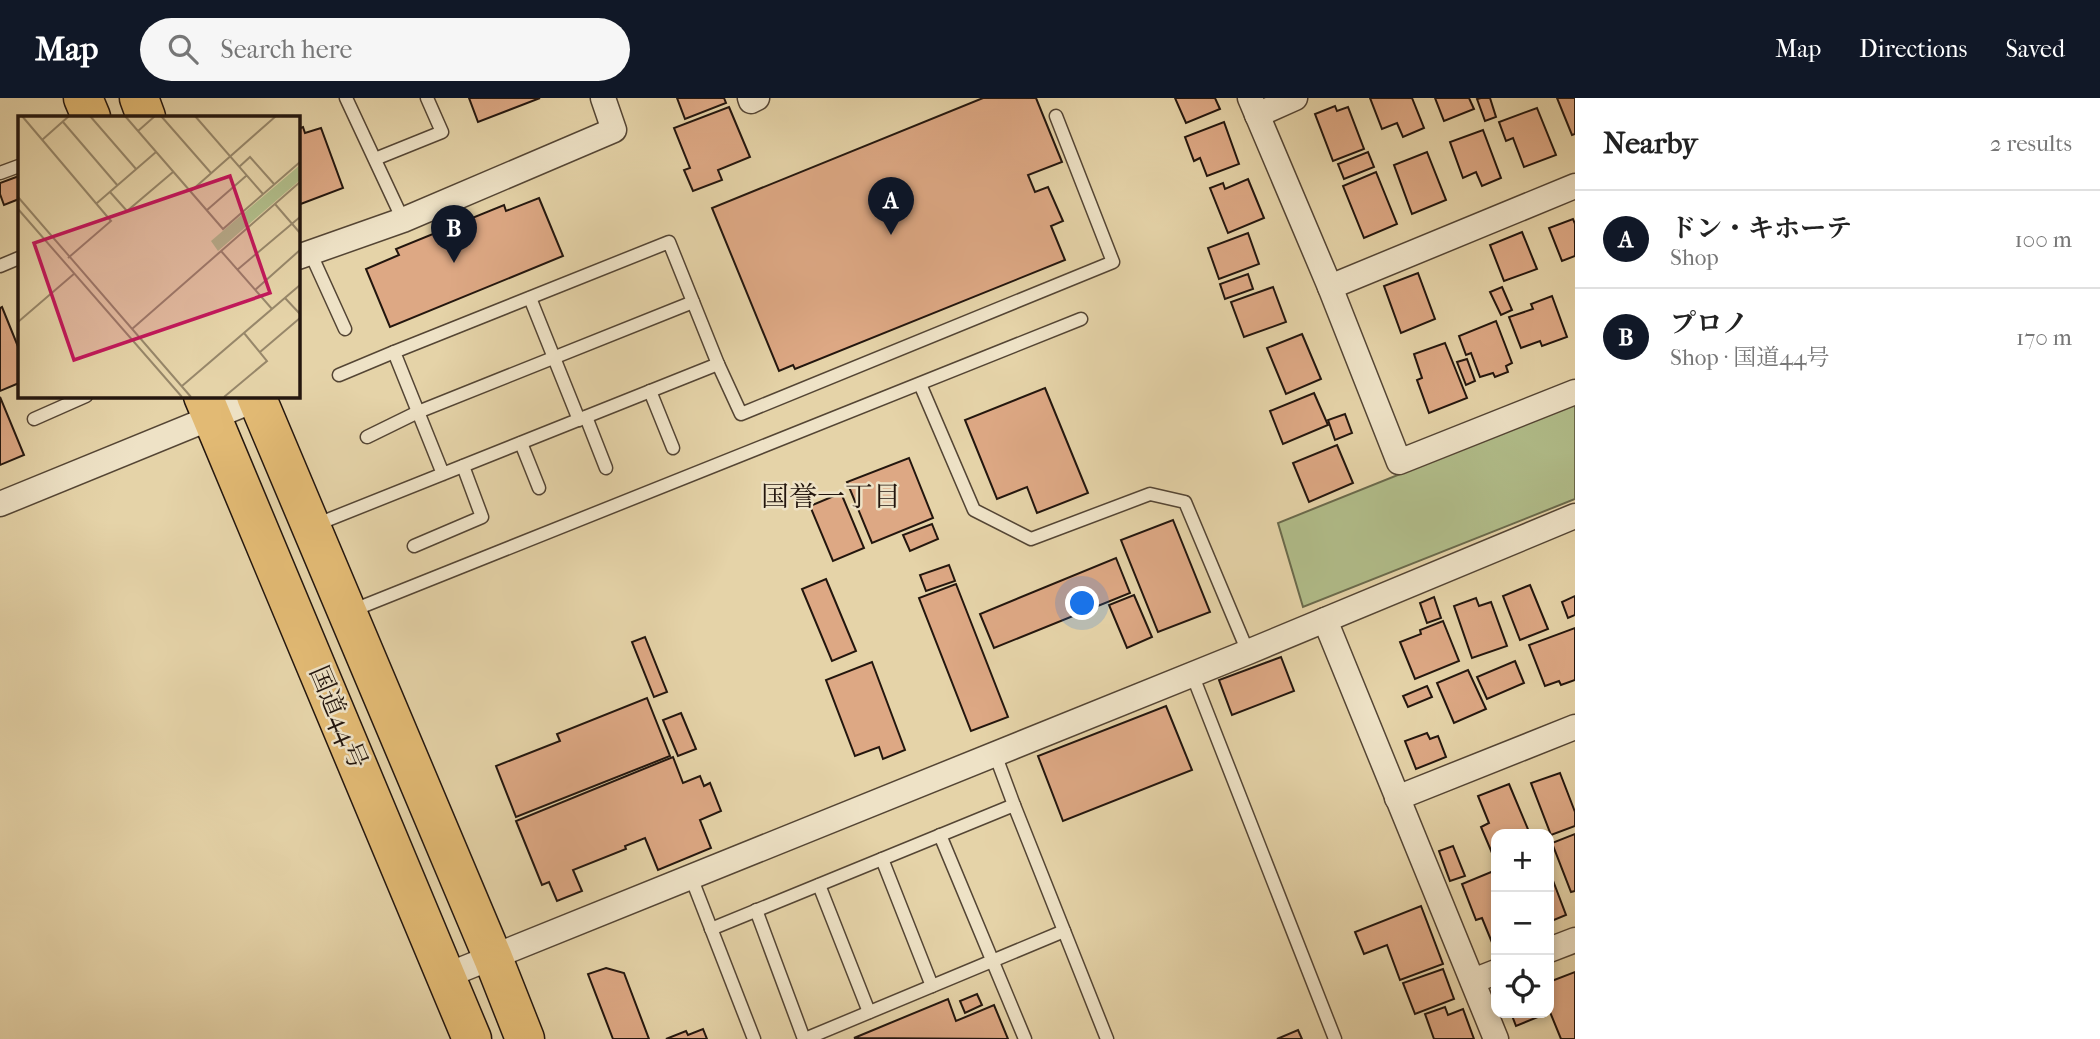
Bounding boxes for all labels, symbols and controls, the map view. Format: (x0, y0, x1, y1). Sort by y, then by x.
search box (140, 18, 630, 81)
text: Map (35, 30, 98, 69)
icon: search (164, 30, 202, 68)
text: Search here (220, 34, 352, 65)
text: Map (1775, 35, 1821, 63)
text: Directions (1859, 35, 1967, 63)
text: Saved (2005, 35, 2065, 63)
inset map (18, 116, 299, 397)
text: Nearby (1603, 126, 1698, 161)
text: 2 results (1990, 130, 2072, 157)
pin: A (868, 177, 914, 235)
pin: B (431, 205, 477, 263)
text: ドン・キホーテ (1670, 213, 1852, 244)
text: A (1619, 226, 1633, 253)
text: 100 m (2014, 226, 2072, 253)
text: Shop (1670, 244, 1719, 271)
text: プロノ (1670, 308, 1748, 339)
text: B (1619, 324, 1633, 351)
text: 170 m (2016, 324, 2072, 351)
text: Shop · 国道44号 (1670, 344, 1830, 371)
district label: 国誉一丁目 (761, 480, 901, 513)
your location (1065, 586, 1099, 620)
street label: 国道44号 (303, 661, 374, 773)
map controls (1491, 829, 1554, 1018)
button: + (1491, 829, 1554, 892)
button: − (1491, 892, 1554, 955)
button: locate (1491, 955, 1554, 1018)

